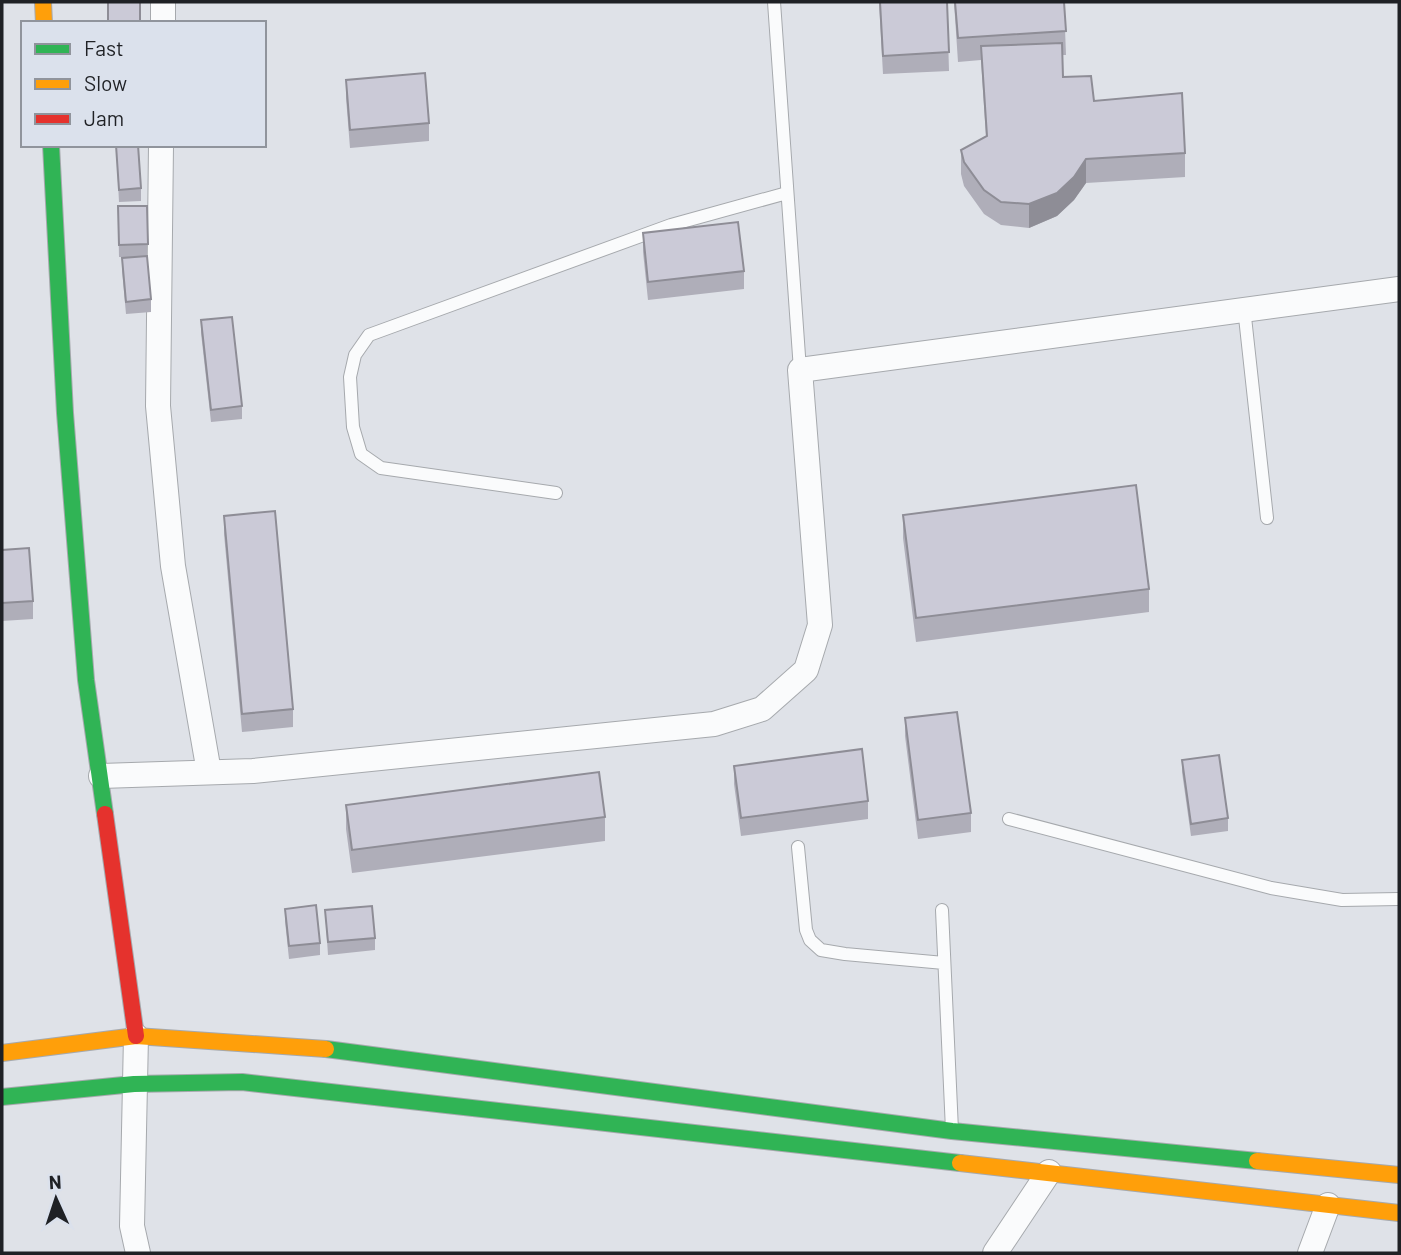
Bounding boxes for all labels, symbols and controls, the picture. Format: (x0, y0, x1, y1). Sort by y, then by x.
legend (21, 21, 266, 147)
text: Fast (84, 35, 124, 60)
text: Slow (84, 70, 127, 95)
text: Jam (84, 105, 124, 130)
north arrow (21, 1164, 91, 1234)
text: N (48, 1170, 62, 1193)

